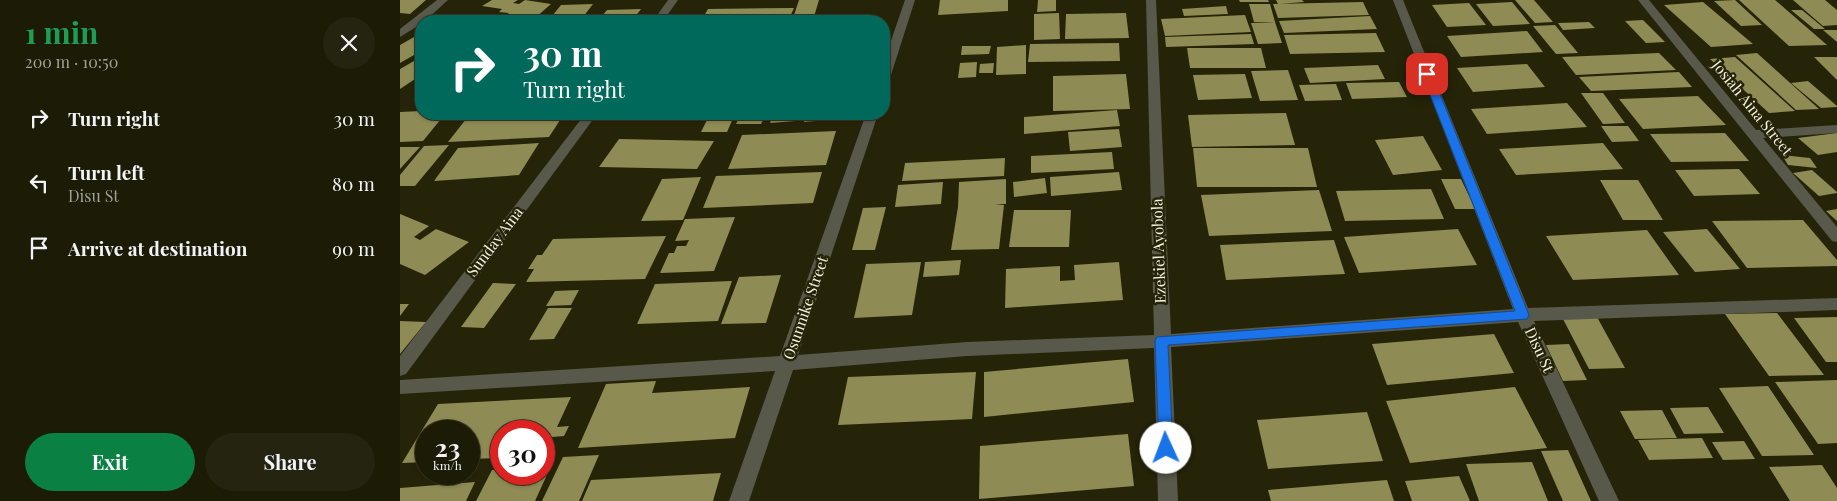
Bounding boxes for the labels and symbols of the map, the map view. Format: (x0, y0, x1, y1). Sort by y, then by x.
pin (1406, 53, 1448, 95)
street label: Josiah Aina Street (1707, 55, 1798, 160)
street label: Ezekiel Ayobola (1146, 198, 1170, 304)
street label: Sunday Aina (461, 202, 527, 280)
street label: Osunnike Street (778, 253, 832, 362)
street label: Disu St (1521, 324, 1559, 376)
speed limit sign: 30 (490, 420, 555, 485)
position arrow (1139, 421, 1191, 473)

